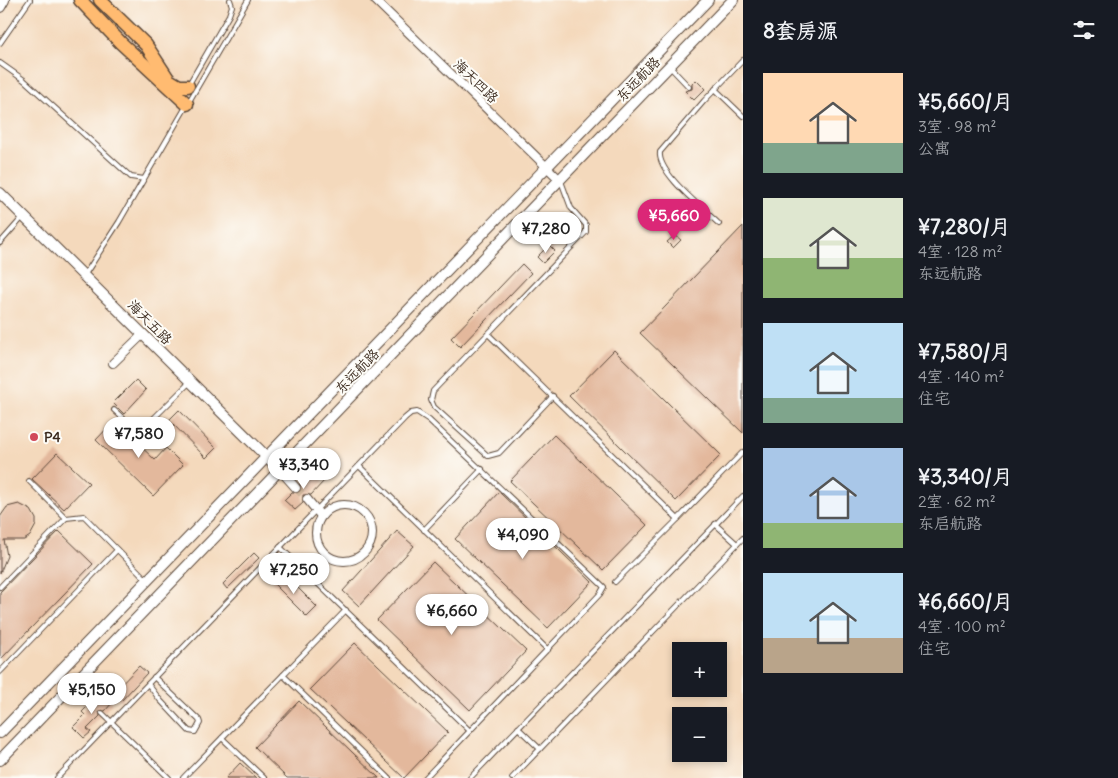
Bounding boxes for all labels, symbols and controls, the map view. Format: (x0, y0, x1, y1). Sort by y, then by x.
icon: filters (1070, 16, 1098, 44)
text: 8套房源 (763, 17, 838, 44)
street label: 东远航路 (612, 53, 664, 105)
street label: 海天四路 (450, 55, 502, 107)
text: ¥5,660/月 (918, 88, 1013, 115)
icon: home (803, 93, 863, 153)
text: 3室 · 98 m² (918, 116, 997, 136)
text: 公寓 (918, 138, 950, 158)
pin: ¥5,660 (633, 198, 715, 241)
text: ¥5,660 (649, 205, 699, 225)
pin: ¥7,280 (505, 212, 587, 254)
text: ¥7,280/月 (918, 213, 1011, 240)
text: ¥7,280 (521, 218, 571, 238)
icon: home (803, 218, 863, 278)
text: 4室 · 128 m² (918, 241, 1003, 261)
text: 东远航路 (918, 263, 982, 283)
street label: 海天五路 (124, 296, 176, 348)
text: ¥7,580/月 (918, 338, 1011, 365)
icon: home (803, 343, 863, 403)
street label: 东远航路 (331, 345, 383, 397)
text: 4室 · 140 m² (918, 366, 1004, 386)
text: 住宅 (918, 388, 950, 408)
pin: ¥7,580 (98, 416, 180, 459)
text: ¥7,580 (114, 423, 164, 443)
place label: P4 (44, 428, 61, 446)
marker: P4 (28, 431, 40, 443)
pin: ¥3,340 (263, 448, 345, 490)
text: ¥3,340 (279, 454, 329, 474)
text: ¥3,340/月 (918, 463, 1013, 490)
icon: home (803, 468, 863, 528)
text: 2室 · 62 m² (918, 491, 996, 511)
text: 东启航路 (918, 513, 982, 533)
pin: ¥4,090 (482, 518, 564, 560)
text: ¥4,090 (497, 524, 549, 544)
pin: ¥7,250 (253, 552, 335, 595)
text: ¥7,250 (269, 559, 319, 579)
text: ¥6,660/月 (918, 588, 1013, 615)
icon: home (803, 593, 863, 653)
pin: ¥6,660 (411, 594, 493, 636)
text: ¥6,660 (427, 600, 477, 620)
text: 4室 · 100 m² (918, 616, 1006, 636)
text: 住宅 (918, 638, 950, 658)
map controls (672, 642, 727, 762)
button: + (672, 642, 727, 697)
pin: ¥5,150 (51, 672, 133, 715)
text: ¥5,150 (68, 679, 116, 699)
button: − (672, 707, 727, 762)

